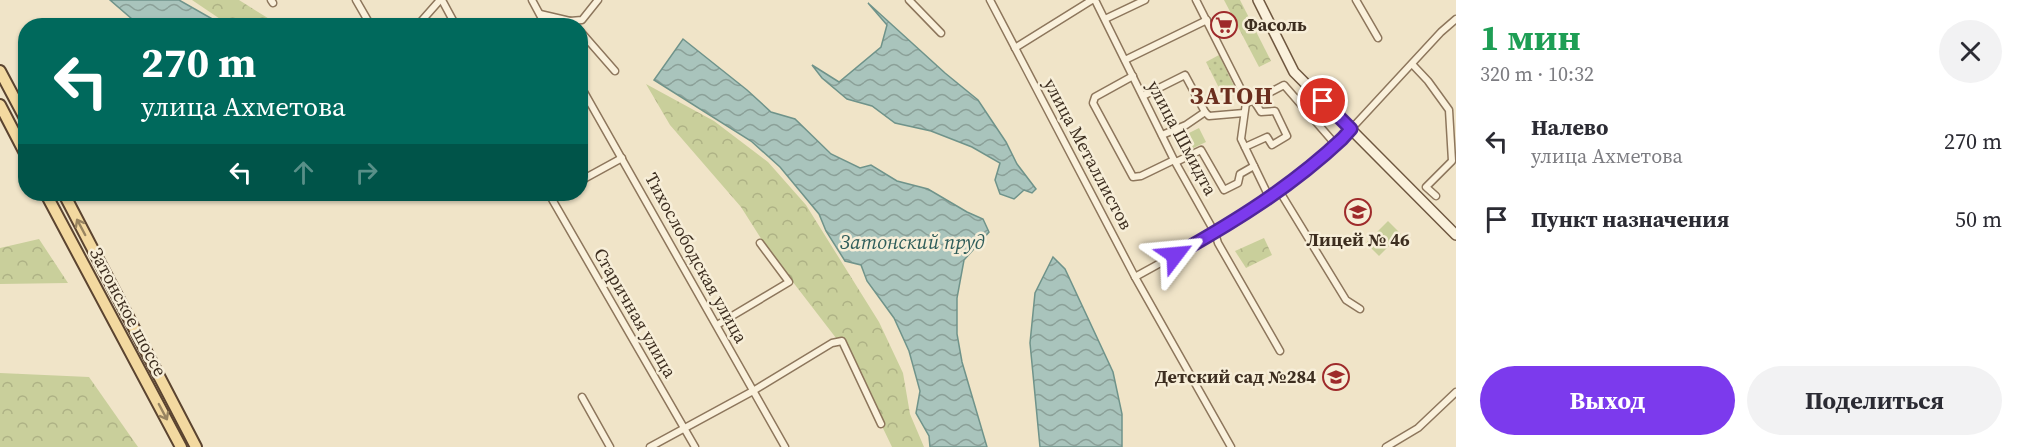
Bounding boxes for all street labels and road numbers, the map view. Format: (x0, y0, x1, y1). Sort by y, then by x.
street label: улица Металлистов (1038, 74, 1139, 234)
street label: улица Шмидта (1142, 76, 1224, 200)
street label: Тихослободская улица (639, 168, 754, 348)
street label: Затонское шоссе (84, 243, 173, 381)
street label: Старичная улица (588, 243, 683, 383)

